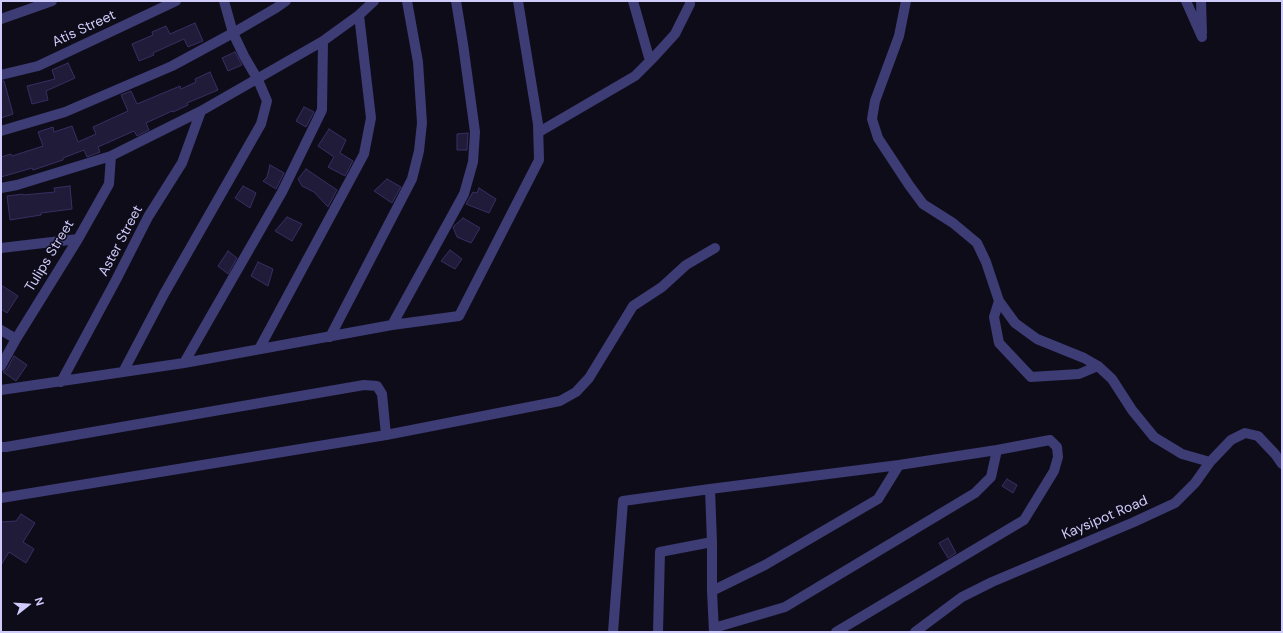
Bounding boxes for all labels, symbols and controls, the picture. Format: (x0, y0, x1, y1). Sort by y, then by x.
street label: Atis Street (50, 7, 118, 51)
street label: Aster Street (95, 203, 147, 279)
street label: Tulips Street (22, 217, 78, 295)
street label: Kaysipot Road (1060, 492, 1150, 544)
north arrow (8, 585, 48, 625)
text: N (32, 596, 47, 607)

